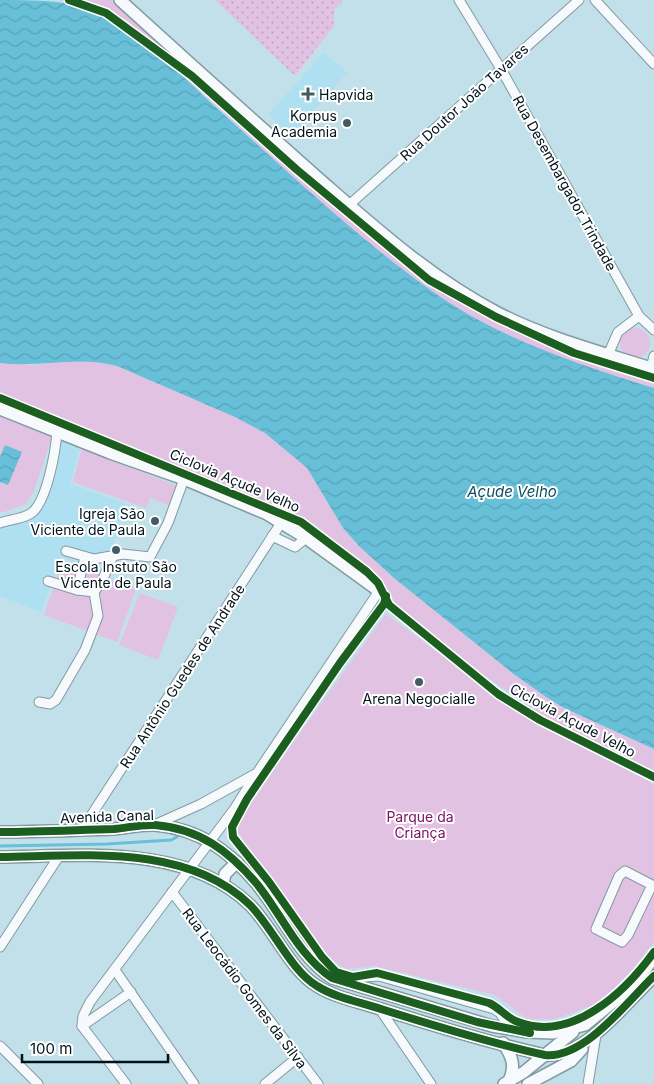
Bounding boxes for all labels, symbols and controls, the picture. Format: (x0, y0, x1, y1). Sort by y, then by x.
street label: Rua Doutor João Tavares (396, 40, 532, 164)
place label: Hapvida (319, 86, 373, 103)
marker: Hapvida (301, 87, 315, 101)
street label: Rua Desembargador Trindade (510, 92, 620, 274)
place label: Korpus Academia (271, 107, 337, 140)
marker: Korpus Academia (341, 117, 353, 129)
street label: Ciclovia Açude Velho (167, 445, 303, 515)
water label: Açude Velho (466, 482, 557, 501)
place label: Igreja São Viciente de Paula (31, 505, 145, 538)
marker: Igreja São Viciente de Paula (149, 515, 161, 527)
marker: Escola Instuto São Vicente de Paula (110, 544, 122, 556)
place label: Escola Instuto São Vicente de Paula (55, 558, 177, 591)
street label: Rua Antônio Guedes de Andrade (116, 581, 248, 771)
marker: Arena Negocialle (413, 676, 425, 688)
street label: Ciclovia Açude Velho (507, 680, 639, 760)
place label: Arena Negocialle (363, 690, 475, 707)
street label: Avenida Canal (60, 806, 154, 826)
park label: Parque da Criança (386, 808, 454, 841)
street label: Rua Leocádio Gomes da Silva (179, 904, 311, 1072)
scale bar (22, 1032, 169, 1064)
text: 100 m (30, 1039, 72, 1058)

